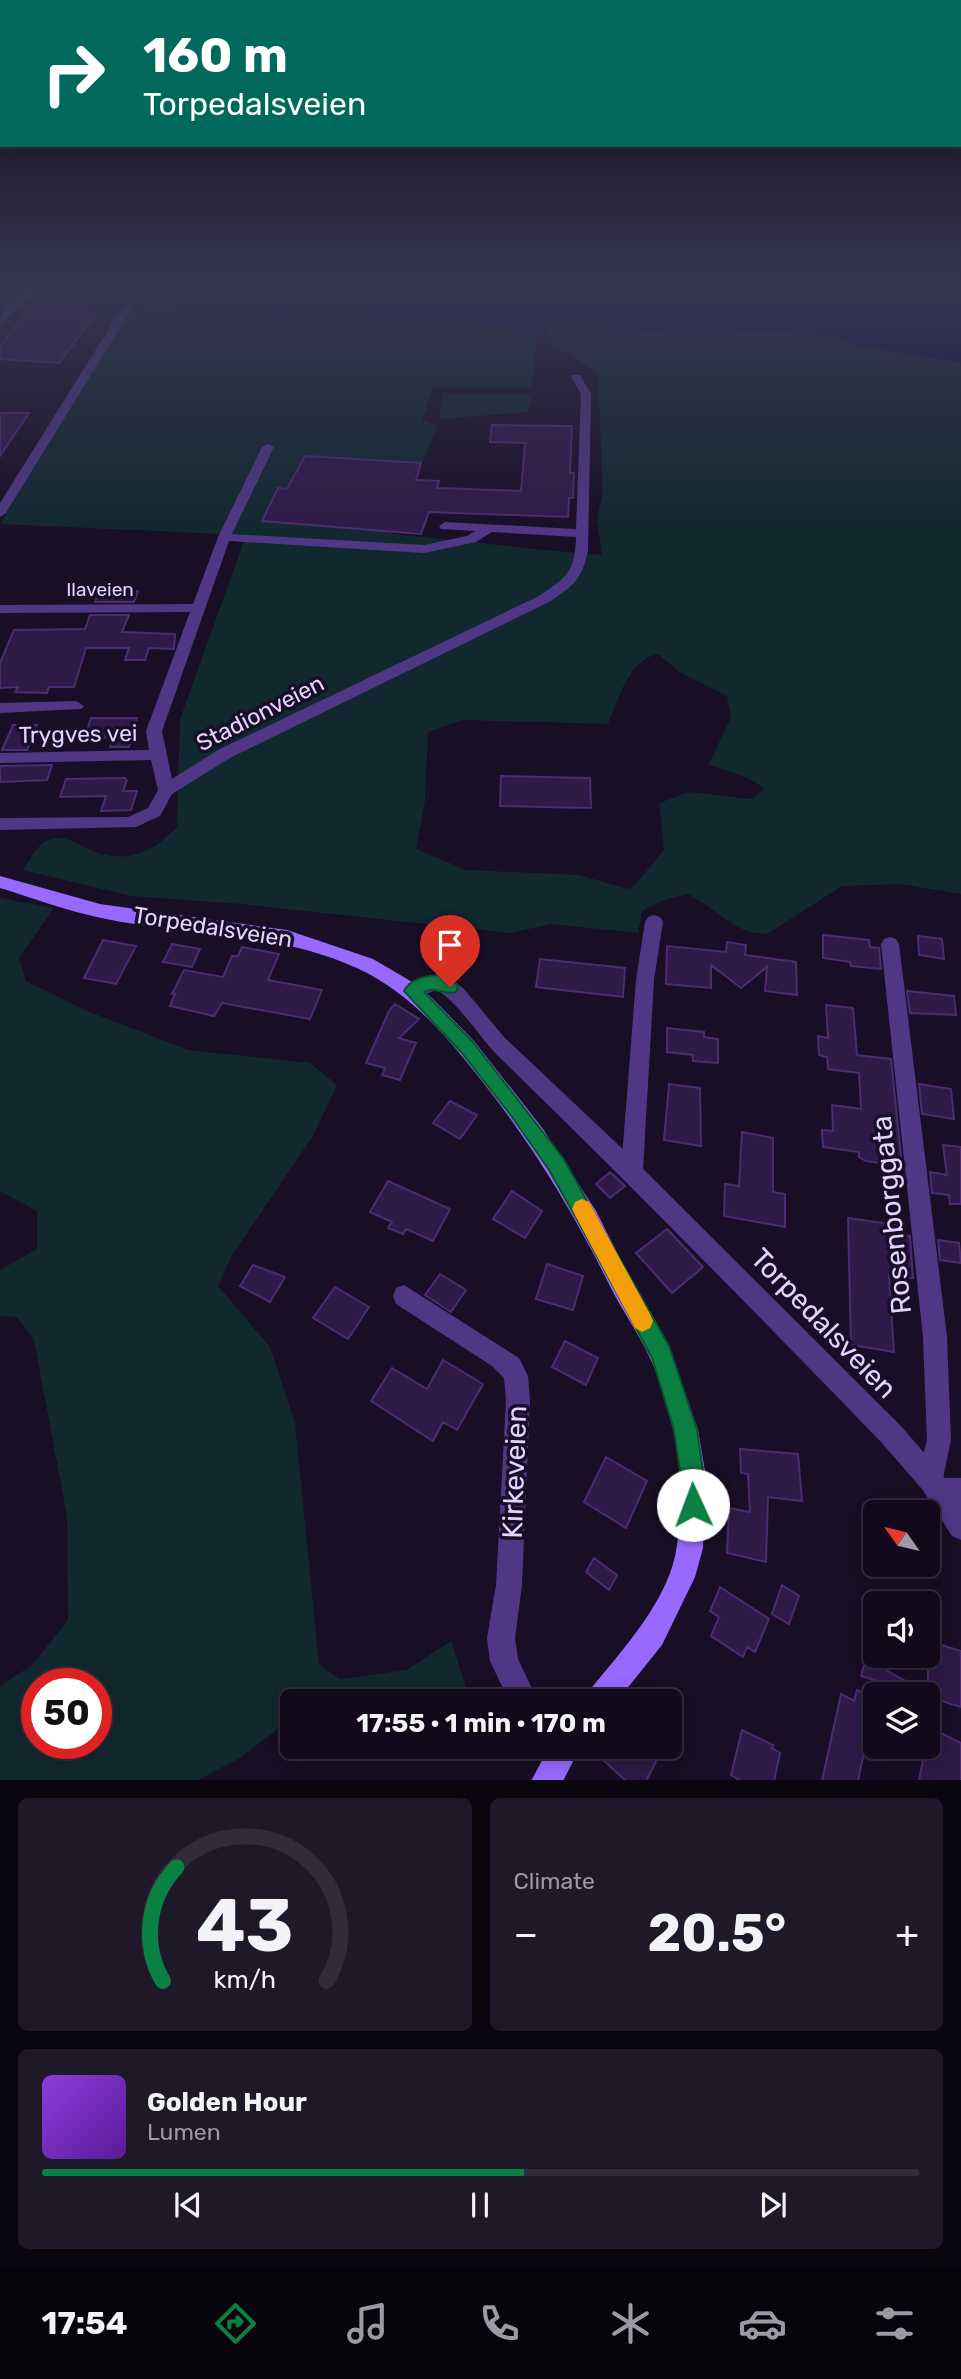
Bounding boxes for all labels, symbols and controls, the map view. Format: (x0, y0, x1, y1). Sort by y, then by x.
text: 160 m (143, 26, 288, 84)
icon: right (28, 28, 119, 119)
text: Torpedalsveien (143, 85, 366, 123)
street label: Ilaveien (66, 578, 134, 601)
street label: Stadionveien (191, 669, 329, 757)
street label: Trygves vei (18, 719, 138, 749)
street label: Torpedalsveien (132, 901, 294, 953)
pin (420, 915, 480, 987)
icon: arrive (431, 926, 469, 964)
street label: Rosenborggata (865, 1114, 918, 1316)
street label: Torpedalsveien (744, 1242, 903, 1405)
street label: Kirkeveien (496, 1405, 533, 1539)
position arrow (656, 1468, 730, 1542)
north arrow (863, 1500, 940, 1577)
map controls (863, 1500, 940, 1759)
button: sound (863, 1591, 940, 1668)
speed limit sign: 50 (21, 1668, 112, 1759)
button: layers (863, 1682, 940, 1759)
text: 17:55 · 1 min · 170 m (356, 1708, 606, 1739)
text: Climate (514, 1867, 595, 1895)
text: 43 (196, 1883, 294, 1969)
text: 20.5° (648, 1902, 786, 1964)
text: − (514, 1911, 538, 1957)
text: + (895, 1911, 919, 1957)
text: km/h (214, 1964, 276, 1993)
text: Golden Hour (147, 2087, 307, 2118)
text: Lumen (147, 2118, 221, 2146)
icon: previous (169, 2186, 207, 2224)
icon: pause (461, 2186, 499, 2224)
icon: next (754, 2186, 792, 2224)
icon: directions (211, 2299, 260, 2348)
icon: music (343, 2299, 392, 2348)
icon: phone (475, 2299, 524, 2348)
icon: climate (606, 2299, 655, 2348)
icon: car (738, 2299, 787, 2348)
icon: filters (870, 2299, 919, 2348)
text: 17:54 (41, 2304, 128, 2342)

